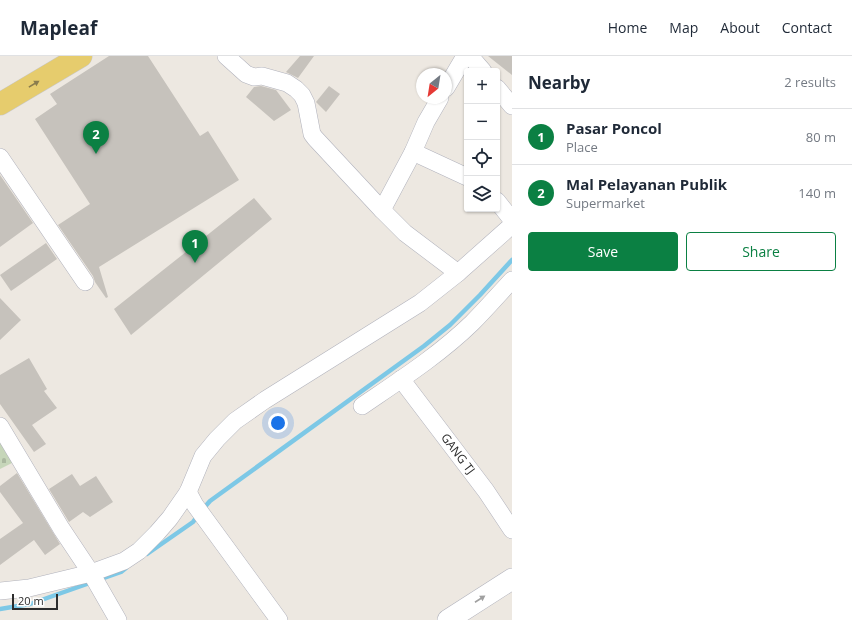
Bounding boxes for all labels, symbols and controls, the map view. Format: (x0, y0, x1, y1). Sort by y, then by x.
text: Mapleaf (20, 15, 97, 41)
text: Home (608, 18, 647, 37)
text: Map (669, 18, 698, 37)
text: About (720, 18, 760, 37)
text: Contact (782, 18, 832, 37)
north arrow (416, 68, 452, 104)
map controls (464, 68, 500, 212)
button: + (464, 68, 500, 104)
text: Nearby (528, 71, 590, 94)
text: 2 results (784, 73, 836, 91)
one-way arrow (28, 81, 40, 88)
button: − (464, 104, 500, 140)
text: Pasar Poncol (566, 118, 662, 138)
pin: 2 (83, 121, 109, 154)
text: 1 (537, 128, 545, 146)
text: 80 m (806, 128, 836, 146)
text: Place (566, 138, 598, 156)
button: locate (464, 140, 500, 176)
text: Mal Pelayanan Publik (566, 174, 727, 194)
button: layers (464, 176, 500, 212)
text: 2 (537, 184, 545, 202)
text: 140 m (798, 184, 836, 202)
text: Supermarket (566, 194, 645, 212)
pin: 1 (182, 230, 208, 263)
button: Save (528, 232, 678, 271)
button: Share (686, 232, 836, 271)
your location (268, 413, 288, 433)
street label: GANG TJ (437, 430, 479, 477)
scale bar (12, 592, 58, 611)
text: 20 m (18, 593, 44, 608)
one-way arrow (475, 595, 485, 603)

